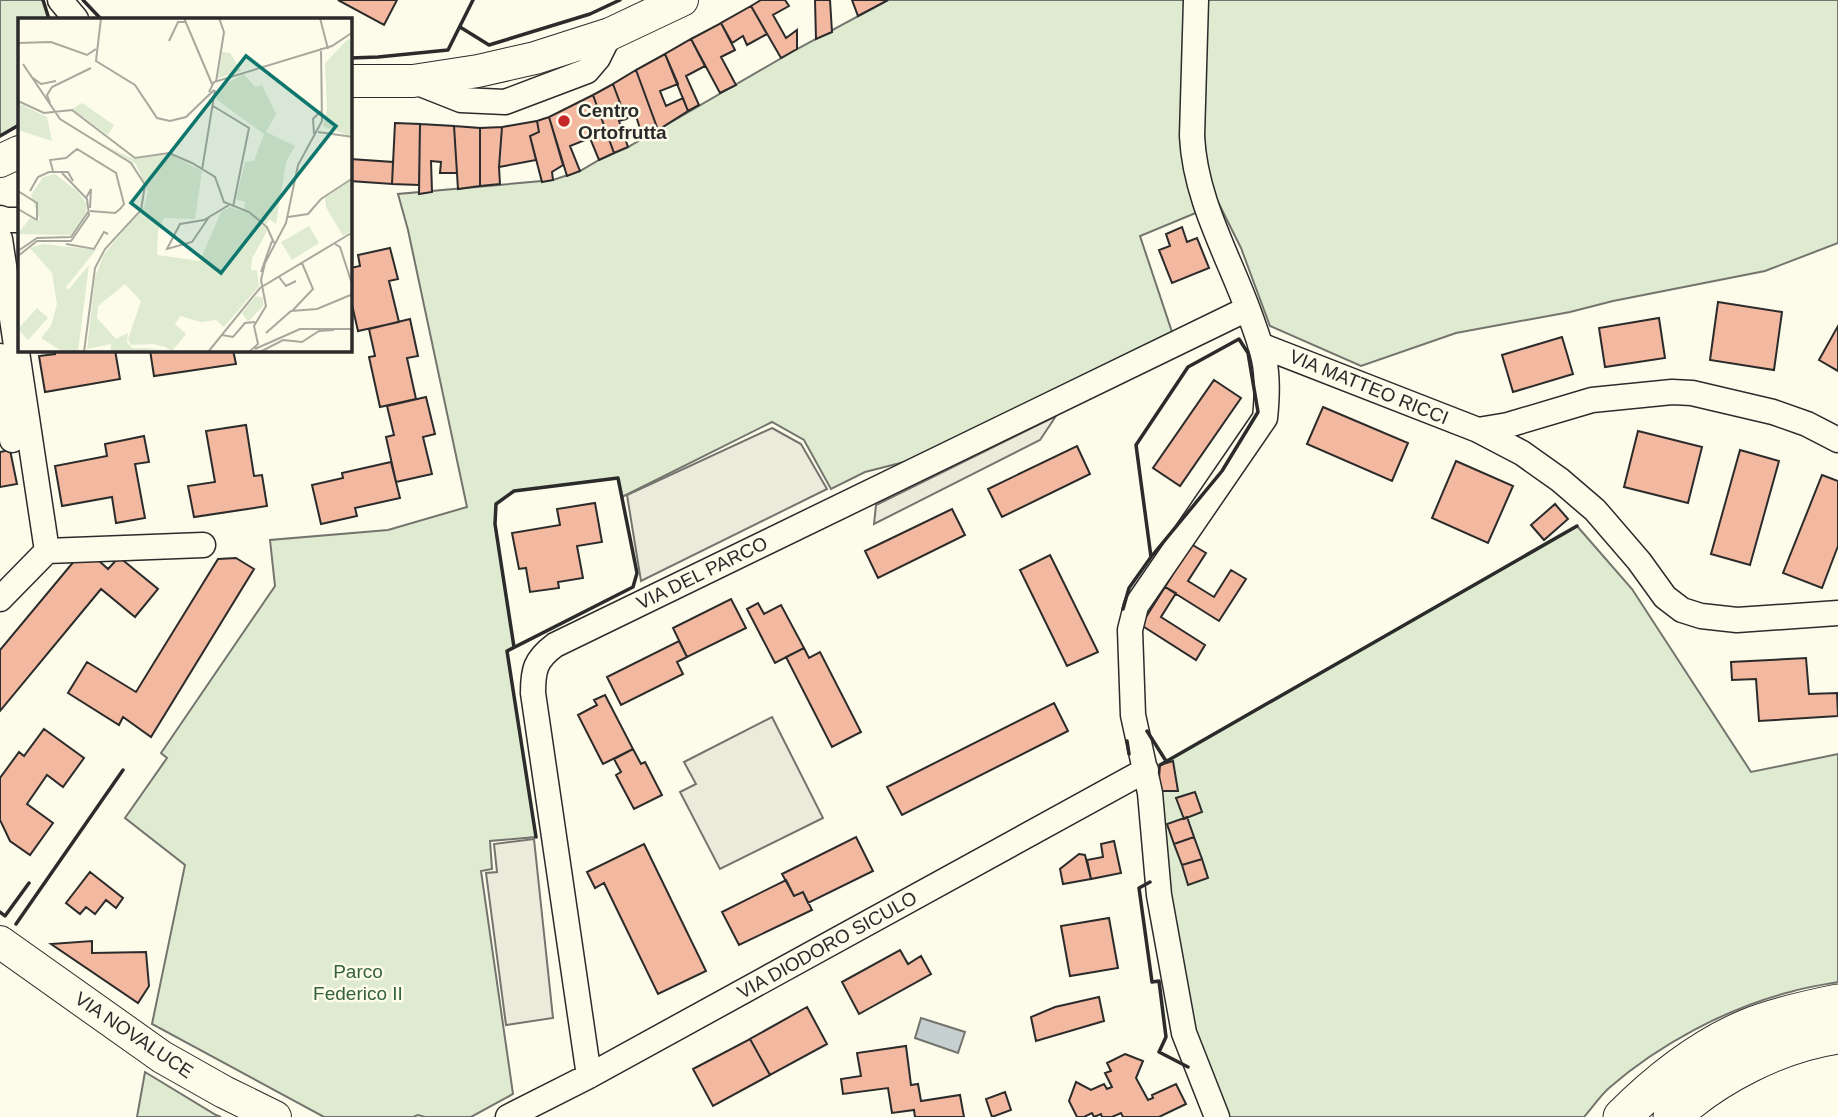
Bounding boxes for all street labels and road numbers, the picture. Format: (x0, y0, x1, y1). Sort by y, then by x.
street label: VIA MATTEO RICCI (1286, 345, 1452, 429)
street label: VIA DEL PARCO (633, 532, 771, 614)
street label: VIA DIODORO SICULO (734, 887, 920, 1003)
street label: VIA NOVALUCE (71, 988, 197, 1082)

